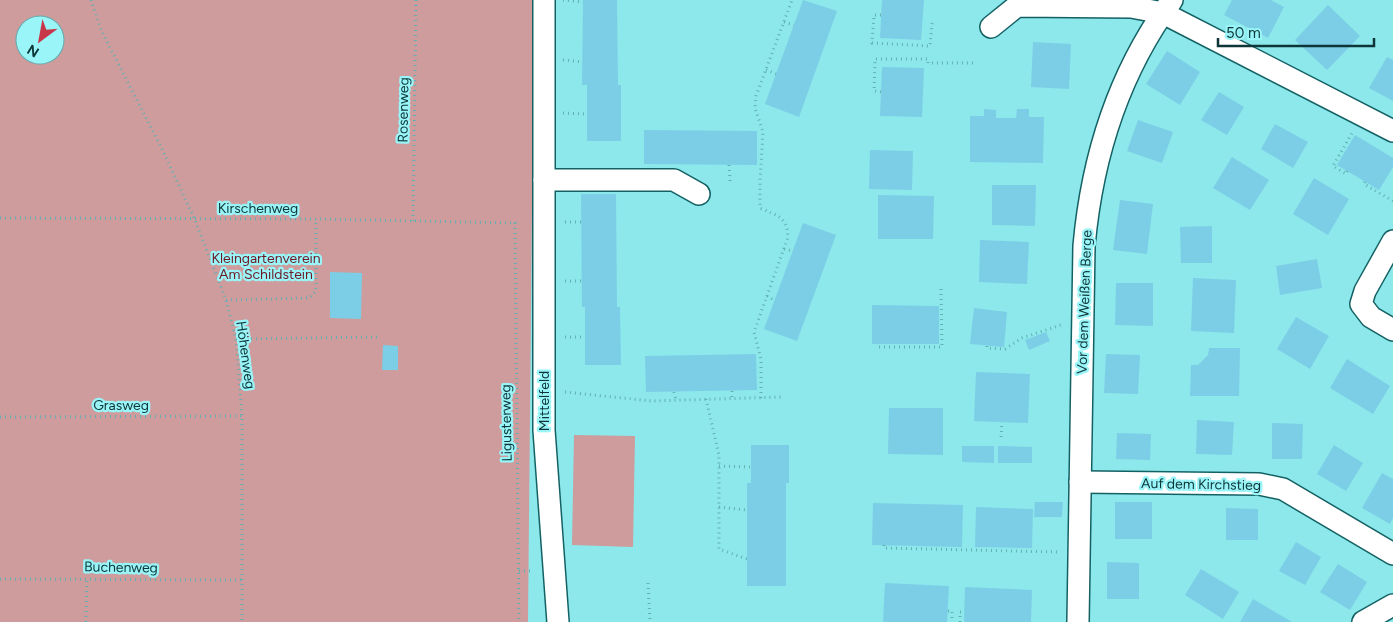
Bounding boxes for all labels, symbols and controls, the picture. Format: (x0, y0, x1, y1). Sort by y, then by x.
north arrow (15, 15, 65, 65)
scale bar (1218, 15, 1374, 47)
text: 50 m (1226, 24, 1261, 42)
text: N (24, 41, 42, 61)
street label: Rosenweg (394, 77, 413, 143)
street label: Kirschenweg (218, 200, 298, 217)
street label: Vor dem Weißen Berge (1073, 229, 1096, 374)
park label: Kleingartenverein Am Schildstein (211, 250, 321, 283)
street label: Höhenweg (232, 320, 259, 390)
street label: Mittelfeld (536, 371, 553, 431)
street label: Ligusterweg (497, 384, 516, 462)
street label: Grasweg (93, 397, 149, 414)
street label: Auf dem Kirchstieg (1141, 475, 1261, 494)
street label: Buchenweg (84, 558, 158, 577)

